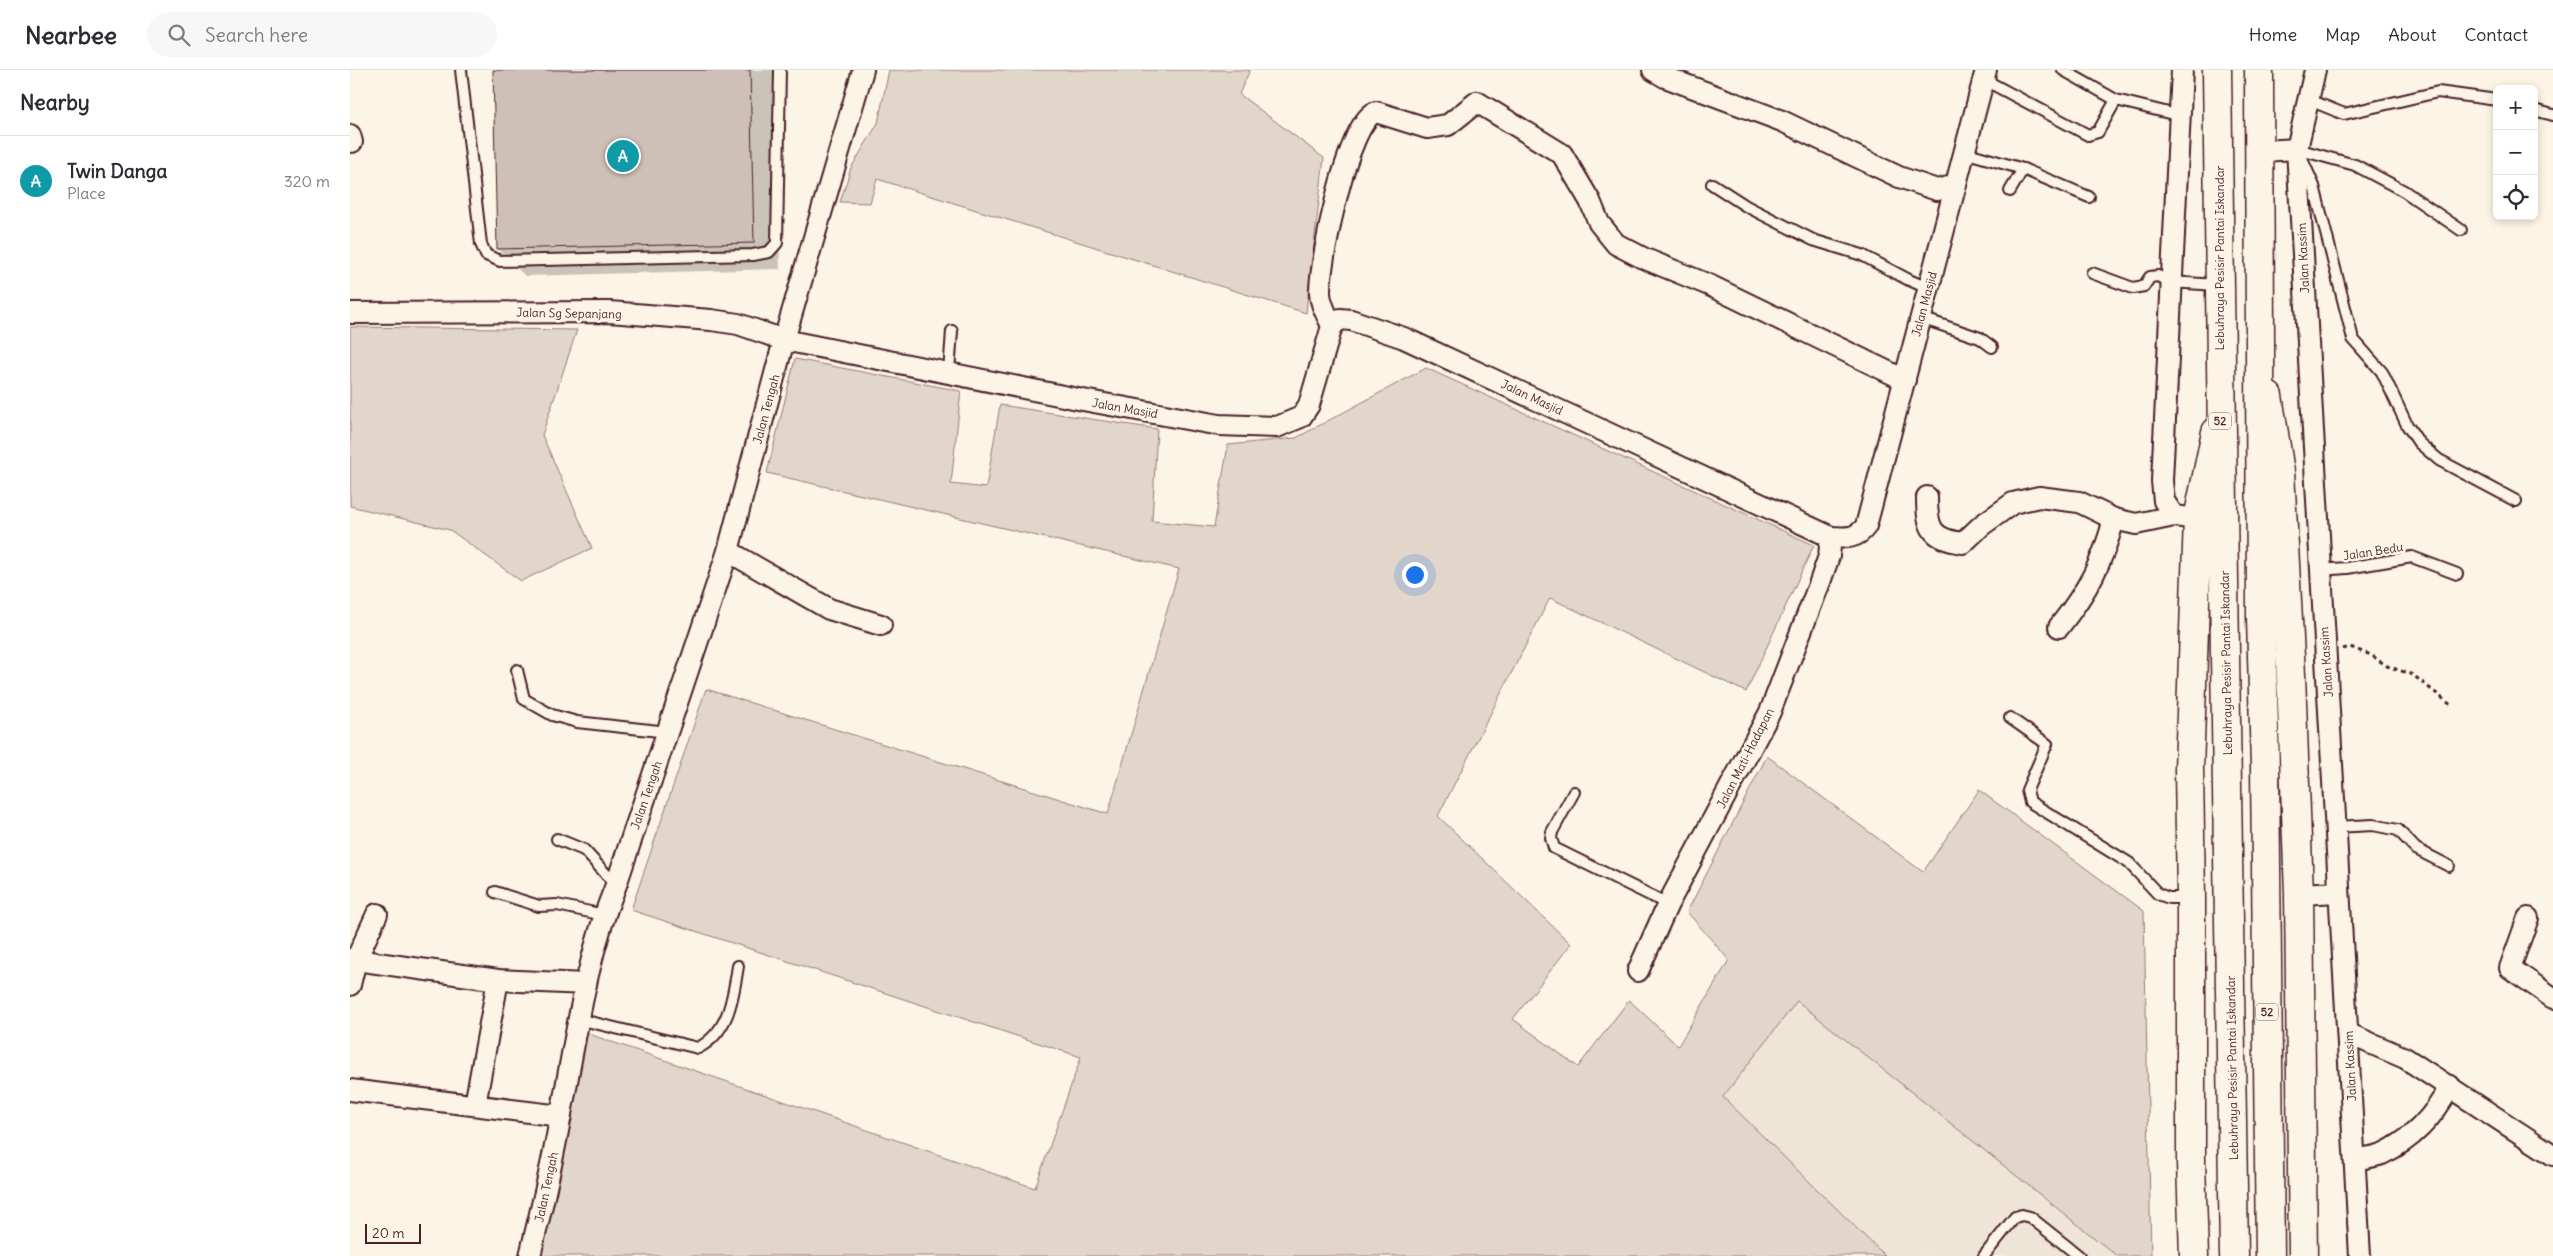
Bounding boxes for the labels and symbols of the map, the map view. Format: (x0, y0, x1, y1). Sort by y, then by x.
pin: A (607, 137, 639, 175)
street label: Lebuhraya Pesisir Pantai Iskandar (2212, 165, 2227, 350)
street label: Jalan Kassim (2294, 222, 2312, 294)
street label: Jalan Masjid (1908, 270, 1940, 338)
street label: Jalan Sg Sepanjang (516, 305, 622, 321)
street label: Jalan Tengah (749, 372, 783, 446)
street label: Jalan Masjid (1499, 376, 1565, 418)
street label: Jalan Masjid (1091, 395, 1159, 421)
road number: 52 (2209, 412, 2231, 430)
street label: Jalan Bedu (2342, 539, 2404, 563)
your location (1402, 562, 1428, 588)
street label: Lebuhraya Pesisir Pantai Iskandar (2217, 570, 2235, 756)
street label: Jalan Kassim (2316, 626, 2336, 698)
street label: Jalan Mati-Hadapan (1713, 705, 1777, 811)
street label: Jalan Tengah (627, 759, 665, 831)
street label: Lebuhraya Pesisir Pantai Iskandar (2223, 975, 2241, 1161)
road number: 52 (2256, 1004, 2278, 1020)
street label: Jalan Kassim (2341, 1030, 2359, 1102)
street label: Jalan Tengah (531, 1150, 561, 1224)
scale bar (365, 1221, 421, 1244)

